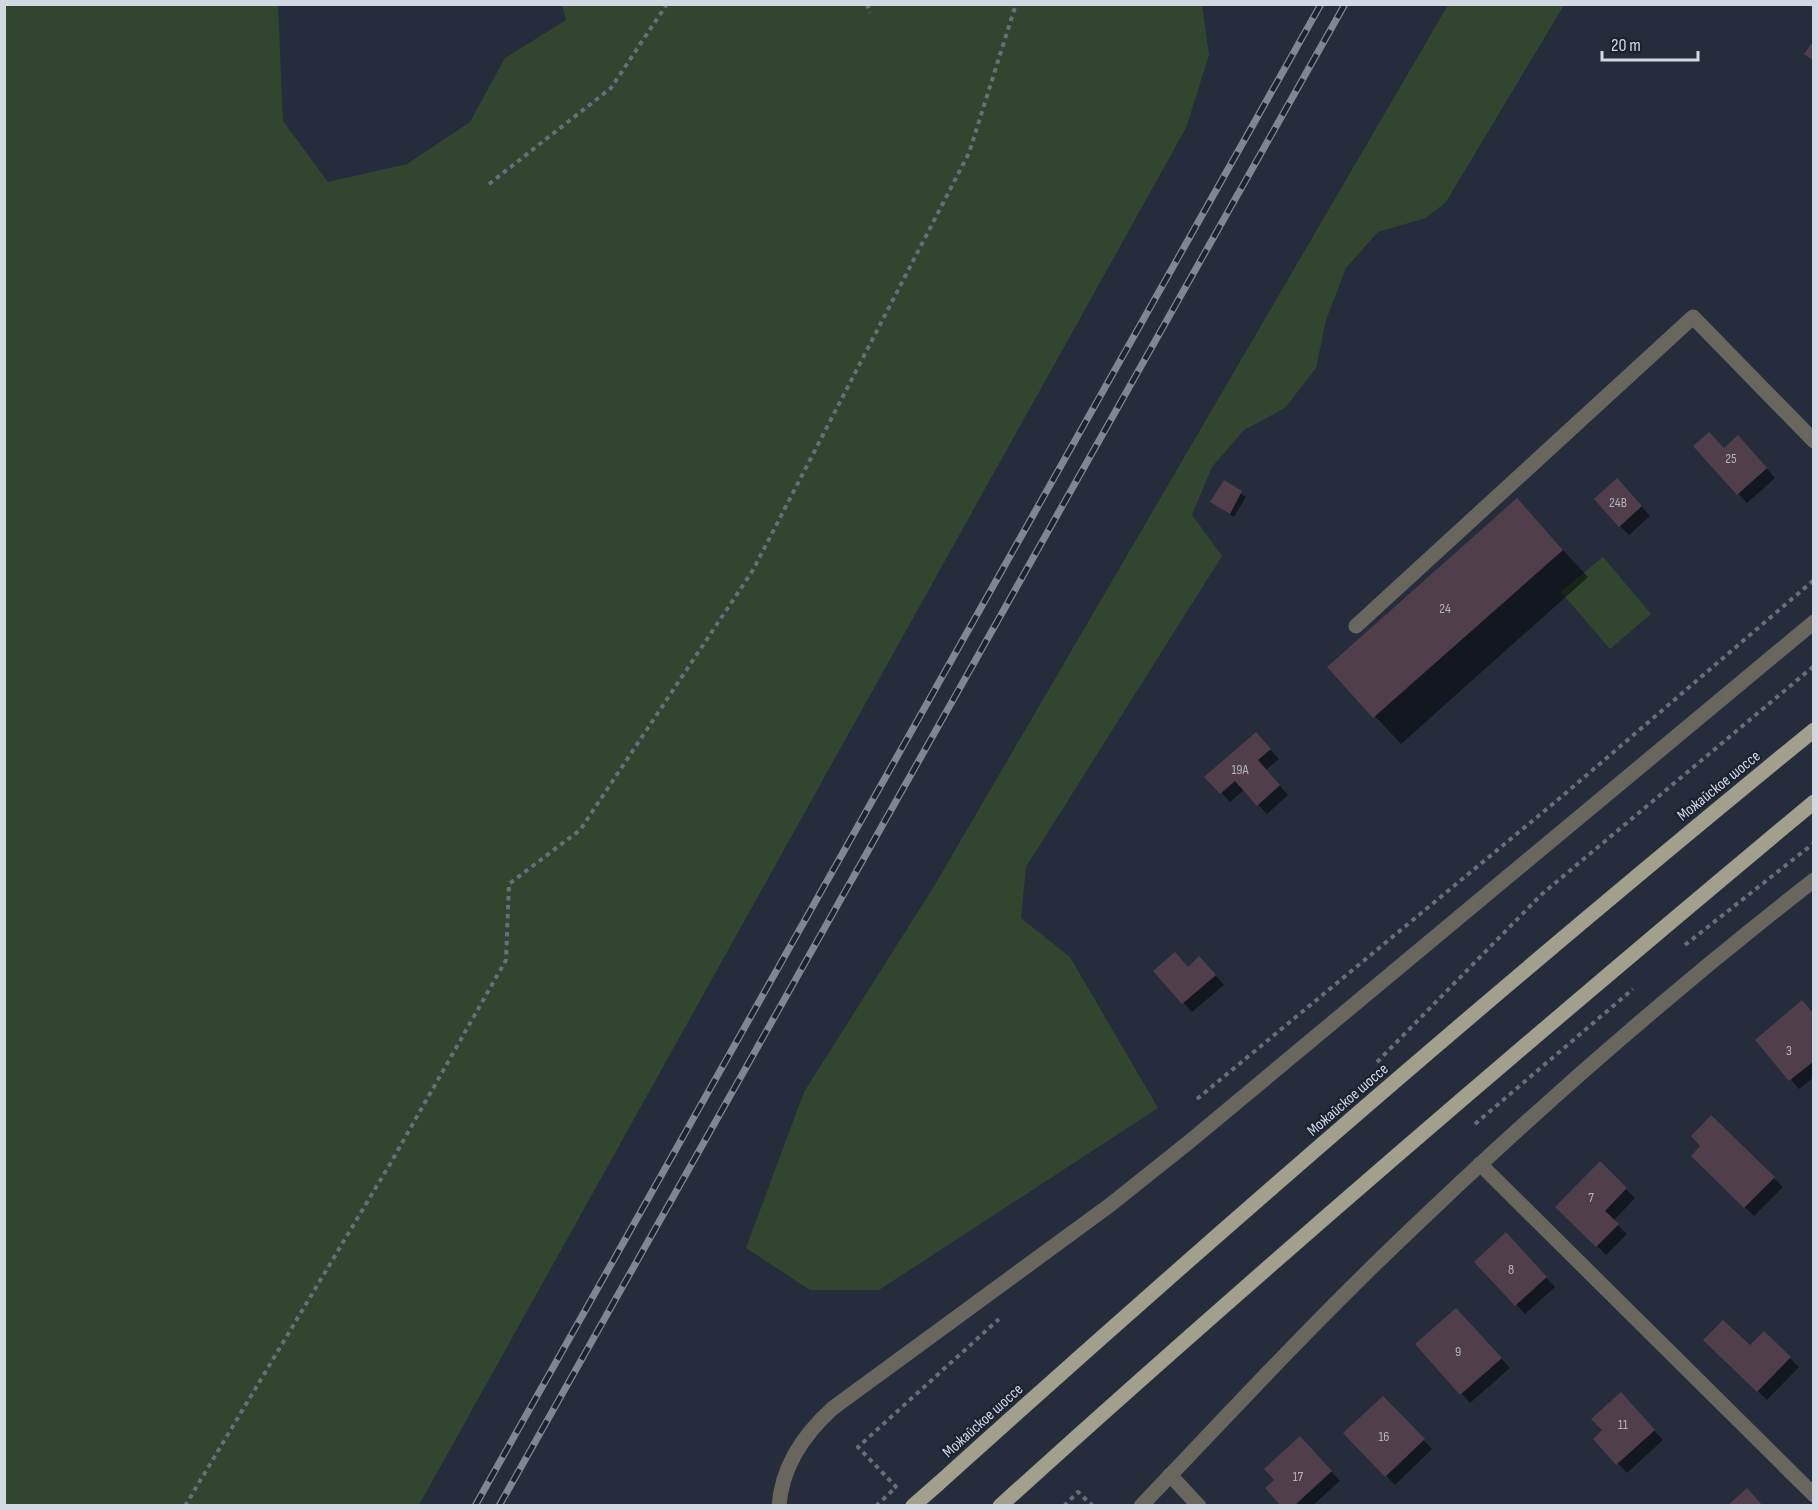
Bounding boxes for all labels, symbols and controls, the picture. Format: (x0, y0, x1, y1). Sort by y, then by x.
scale bar (1602, 24, 1698, 62)
text: 20 m (1611, 35, 1641, 56)
house number: 25 (1725, 450, 1737, 467)
house number: 24В (1609, 494, 1627, 511)
house number: 24 (1439, 600, 1451, 617)
street label: Можайское шоссе (1674, 747, 1764, 825)
house number: 19А (1231, 761, 1250, 778)
house number: 3 (1786, 1042, 1792, 1059)
street label: Можайское шоссе (1304, 1060, 1392, 1141)
house number: 7 (1588, 1189, 1594, 1206)
house number: 8 (1508, 1261, 1514, 1278)
house number: 9 (1455, 1343, 1461, 1360)
street label: Можайское шоссе (939, 1380, 1027, 1462)
house number: 11 (1618, 1416, 1628, 1433)
house number: 16 (1378, 1428, 1390, 1445)
house number: 17 (1293, 1468, 1304, 1485)

